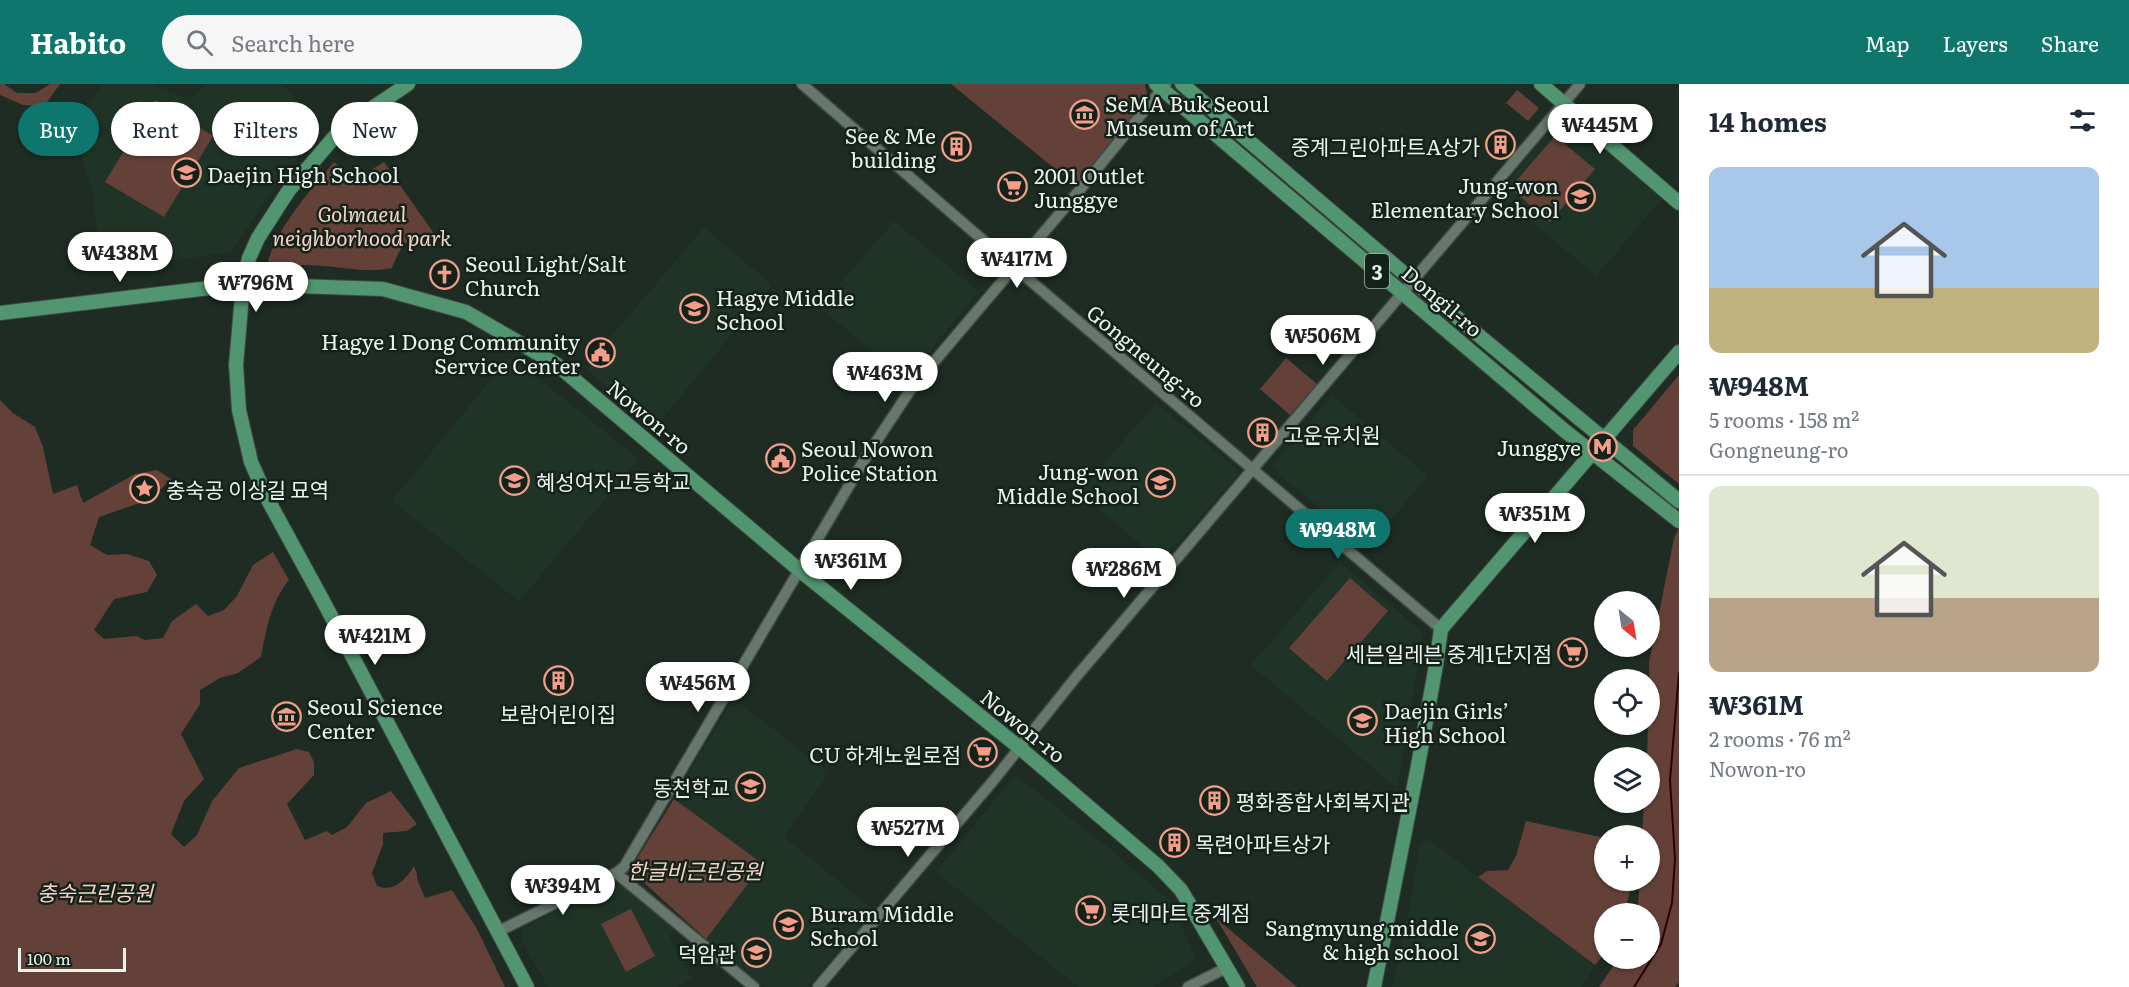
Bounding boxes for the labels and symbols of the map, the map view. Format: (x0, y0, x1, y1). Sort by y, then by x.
place label: SeMA Buk Seoul Museum of Art (1105, 87, 1269, 142)
museum icon: SeMA Buk Seoul Museum of Art (1068, 98, 1100, 130)
pin: ₩445M (1558, 104, 1642, 155)
place label: See & Me building (845, 119, 936, 174)
building icon: 중계그린아파트A상가 (1485, 129, 1517, 161)
building icon: See & Me building (941, 130, 973, 162)
place label: 중계그린아파트A상가 (1291, 130, 1480, 161)
school or university icon: Daejin High School (170, 157, 202, 189)
place label: Daejin High School (207, 158, 399, 189)
place label: 2001 Outlet Junggye (1034, 159, 1145, 214)
place label: Jung-won Elementary School (1370, 169, 1559, 224)
supermarket icon: 2001 Outlet Junggye (997, 170, 1029, 202)
school or university icon: Jung-won Elementary School (1564, 180, 1596, 212)
park label: Golmaeul neighborhood park (272, 197, 452, 252)
pin: ₩438M (78, 232, 162, 283)
pin: ₩417M (975, 238, 1059, 289)
place label: Seoul Light/Salt Church (465, 247, 627, 302)
road number: 3 (1365, 254, 1389, 288)
street label: Dongil-ro (1396, 257, 1490, 343)
church icon: Seoul Light/Salt Church (428, 258, 460, 290)
pin: ₩796M (214, 262, 298, 313)
place label: Hagye Middle School (716, 281, 854, 336)
school or university icon: Hagye Middle School (679, 292, 711, 324)
street label: Gongneung-ro (1081, 296, 1213, 414)
pin: ₩506M (1281, 315, 1365, 366)
place label: Hagye 1 Dong Community Service Center (321, 325, 581, 380)
public building icon: Hagye 1 Dong Community Service Center (585, 336, 617, 368)
pin: ₩463M (843, 352, 927, 403)
street label: Nowon-ro (601, 371, 699, 461)
building icon: 고운유치원 (1247, 417, 1279, 449)
place label: 고운유치원 (1284, 418, 1381, 449)
metro station icon: Junggye (1586, 430, 1618, 462)
place label: Junggye (1497, 431, 1581, 462)
place label: Seoul Nowon Police Station (801, 432, 938, 487)
public building icon: Seoul Nowon Police Station (764, 443, 796, 475)
place label: Jung-won Middle School (996, 455, 1139, 510)
school or university icon: 혜성여자고등학교 (499, 464, 531, 496)
place label: 혜성여자고등학교 (536, 465, 691, 496)
school or university icon: Jung-won Middle School (1144, 466, 1176, 498)
place icon: 충숙공 이상길 묘역 (129, 472, 161, 504)
place label: 충숙공 이상길 묘역 (166, 473, 329, 504)
pin: ₩351M (1493, 493, 1577, 544)
pin: ₩948M (1296, 509, 1380, 560)
pin: ₩361M (809, 540, 893, 591)
pin: ₩286M (1082, 548, 1166, 599)
north arrow (1594, 591, 1660, 657)
pin: ₩421M (333, 615, 417, 666)
supermarket icon: 세븐일레븐 중계1단지점 (1557, 636, 1589, 668)
place label: 세븐일레븐 중계1단지점 (1346, 637, 1552, 668)
pin: ₩456M (656, 662, 740, 713)
building icon: 보람어린이집 (542, 665, 574, 697)
street label: Nowon-ro (975, 681, 1073, 769)
place label: Seoul Science Center (307, 690, 443, 745)
place label: Daejin Girls’ High School (1384, 694, 1509, 749)
place label: 보람어린이집 (500, 697, 616, 728)
museum icon: Seoul Science Center (270, 701, 302, 733)
school or university icon: Daejin Girls’ High School (1347, 705, 1379, 737)
supermarket icon: CU 하계노원로점 (966, 737, 998, 769)
place label: CU 하계노원로점 (809, 738, 961, 769)
school or university icon: 동천학교 (735, 770, 767, 802)
place label: 동천학교 (653, 771, 730, 802)
building icon: 평화종합사회복지관 (1199, 784, 1231, 816)
place label: 평화종합사회복지관 (1236, 785, 1410, 816)
pin: ₩527M (866, 807, 950, 858)
building icon: 목련아파트상가 (1158, 826, 1190, 858)
place label: 목련아파트상가 (1195, 827, 1330, 858)
park label: 한글비근린공원 (627, 854, 764, 885)
pin: ₩394M (521, 865, 605, 916)
park label: 충숙근린공원 (37, 876, 155, 907)
supermarket icon: 롯데마트 중계점 (1074, 895, 1106, 927)
place label: 롯데마트 중계점 (1111, 896, 1250, 927)
place label: Buram Middle School (810, 897, 954, 952)
school or university icon: Buram Middle School (773, 908, 805, 940)
place label: Sangmyung middle & high school (1265, 911, 1459, 966)
school or university icon: Sangmyung middle & high school (1464, 922, 1496, 954)
school or university icon: 덕암관 (741, 936, 773, 968)
place label: 덕암관 (678, 937, 736, 968)
scale bar (18, 945, 126, 972)

